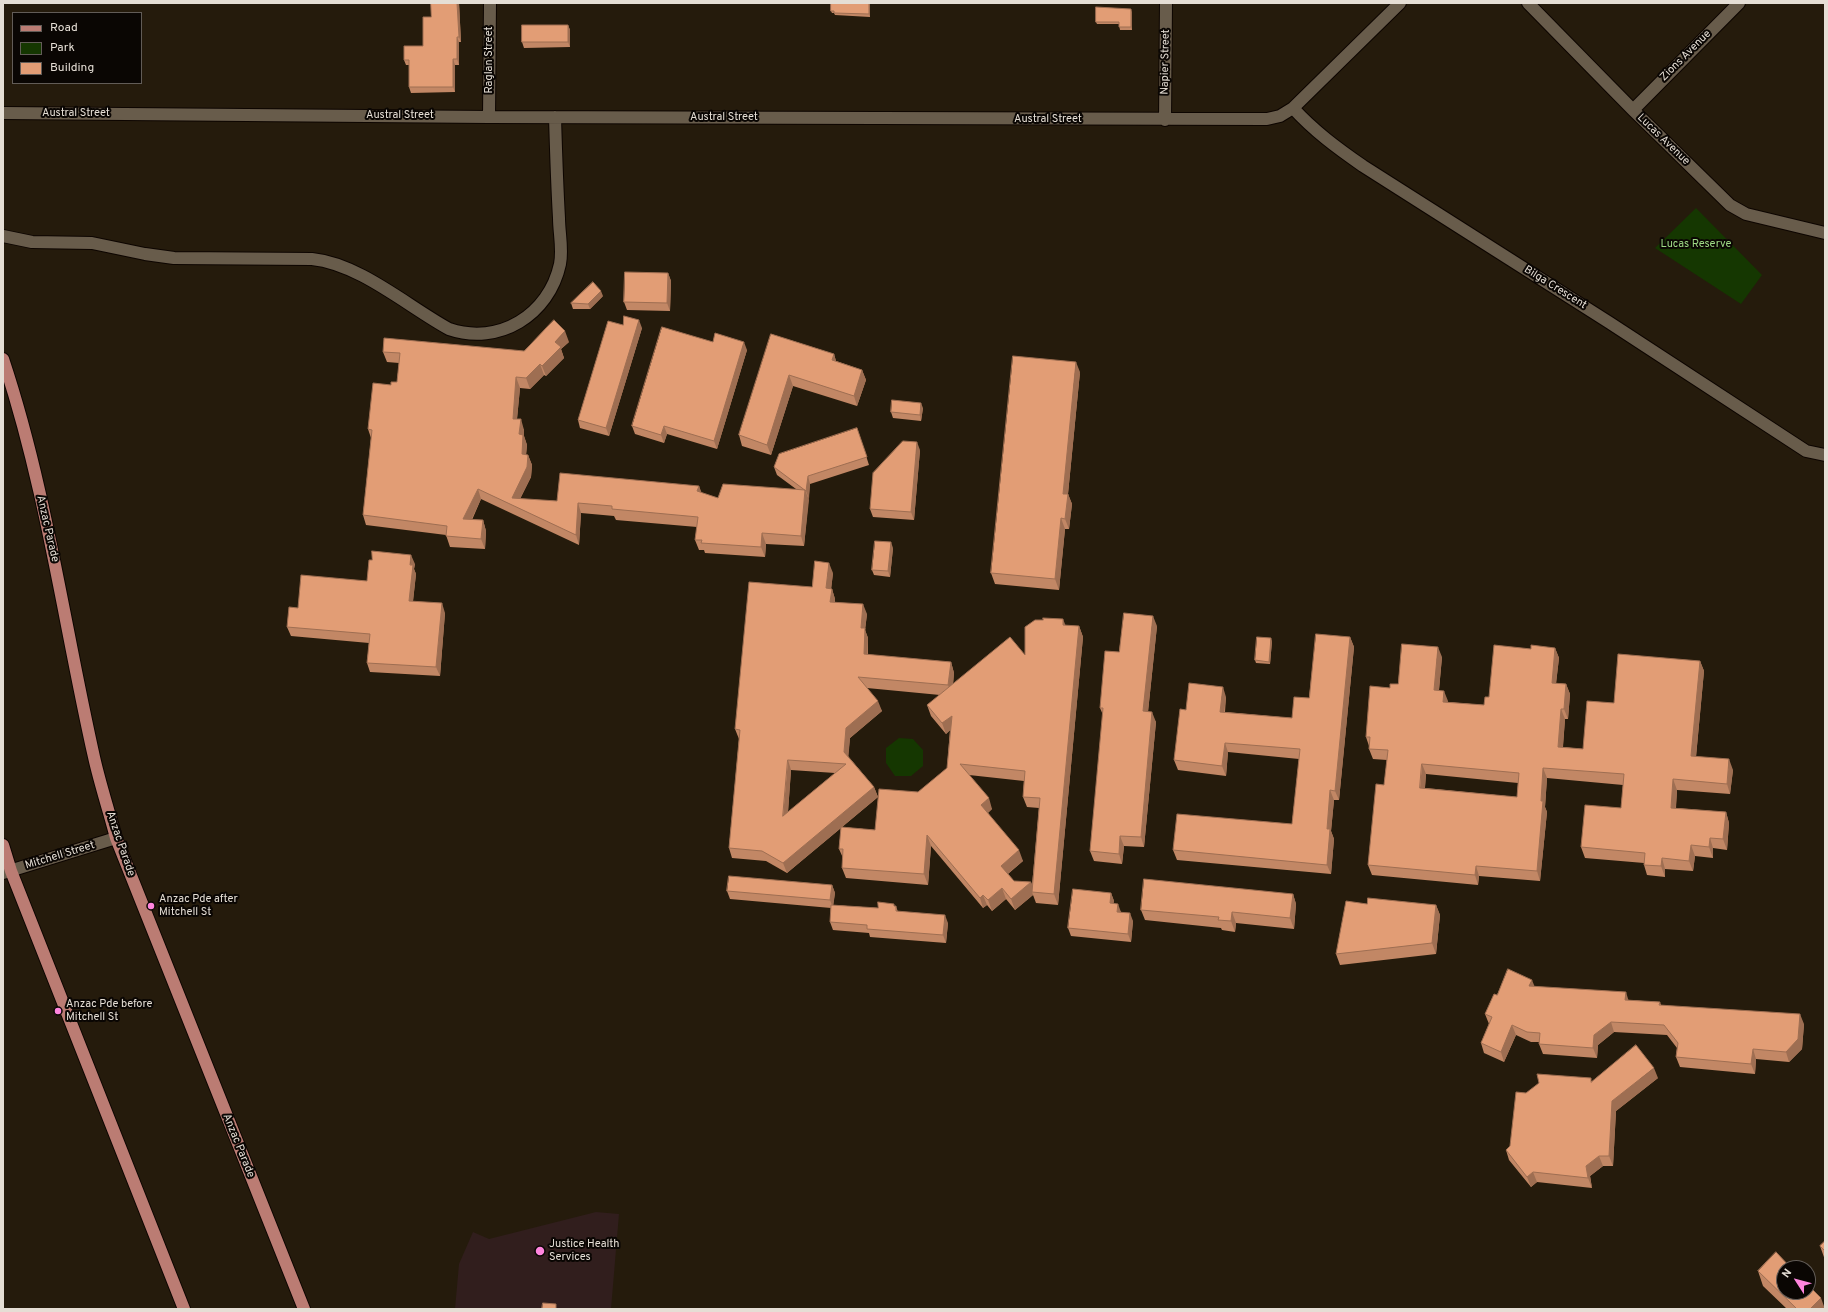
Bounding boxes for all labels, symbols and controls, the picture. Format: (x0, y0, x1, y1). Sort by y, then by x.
legend (12, 12, 142, 84)
text: Road (50, 20, 78, 36)
street label: Raglan Street (483, 26, 497, 94)
street label: Zions Avenue (1658, 28, 1714, 84)
street label: Napier Street (1159, 29, 1173, 95)
text: Park (50, 40, 75, 56)
text: Building (50, 60, 94, 76)
street label: Austral Street (42, 107, 110, 121)
street label: Austral Street (366, 109, 434, 123)
street label: Austral Street (690, 111, 758, 125)
street label: Lucas Avenue (1634, 112, 1692, 168)
street label: Austral Street (1014, 113, 1082, 127)
park label: Lucas Reserve (1660, 238, 1732, 252)
street label: Bilga Crescent (1521, 264, 1589, 312)
street label: Anzac Parade (33, 494, 61, 564)
street label: Anzac Parade (103, 810, 137, 878)
street label: Mitchell Street (24, 839, 96, 873)
place label: Anzac Pde after Mitchell St (159, 893, 238, 919)
marker: Anzac Pde after Mitchell St (146, 901, 156, 911)
place label: Anzac Pde before Mitchell St (66, 998, 152, 1024)
marker: Anzac Pde before Mitchell St (53, 1006, 63, 1016)
street label: Anzac Parade (219, 1112, 257, 1180)
place label: Justice Health Services (549, 1238, 619, 1264)
marker: Justice Health Services (534, 1245, 546, 1257)
north arrow (1776, 1260, 1816, 1300)
text: N (1779, 1266, 1795, 1281)

